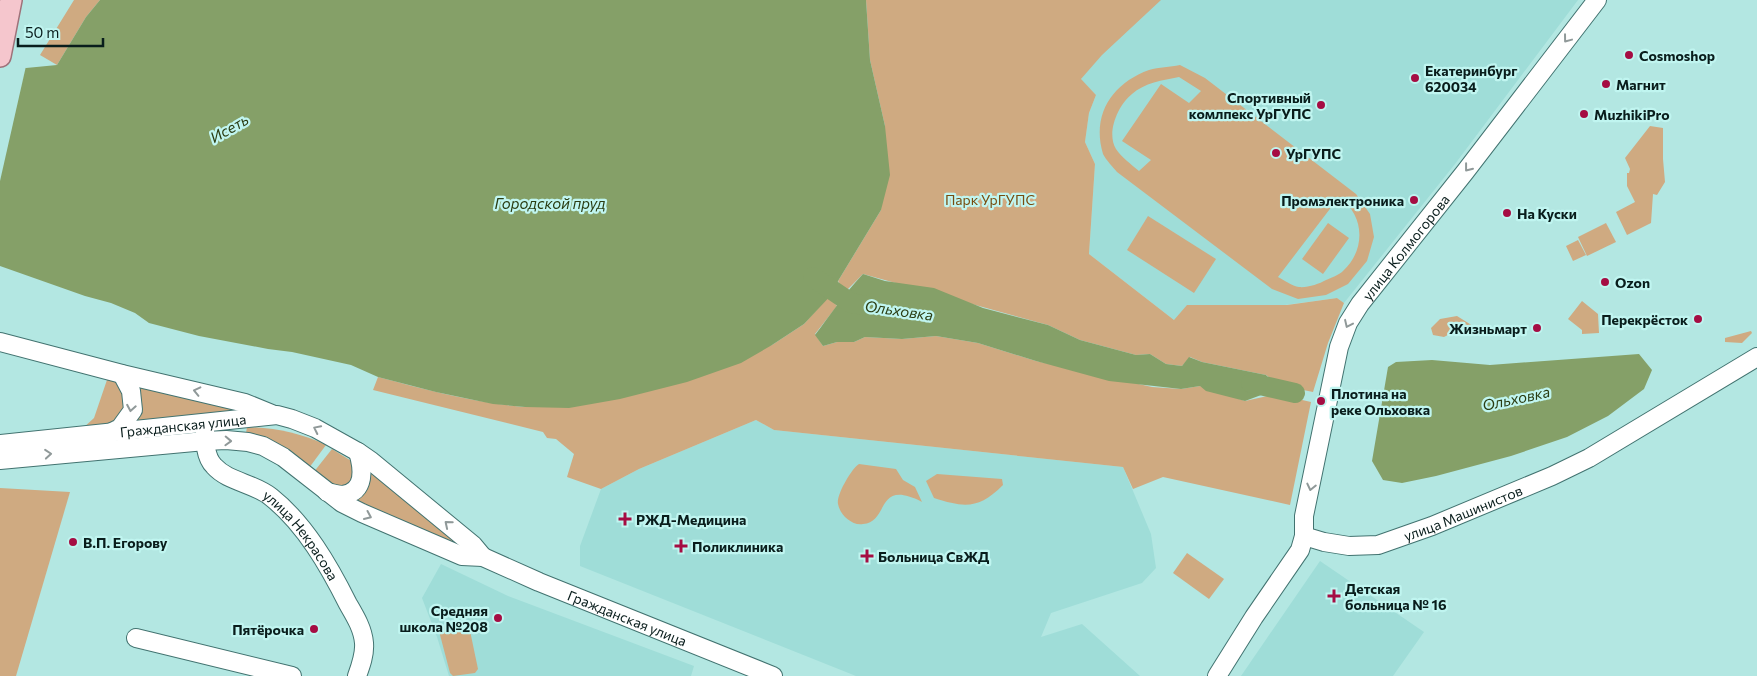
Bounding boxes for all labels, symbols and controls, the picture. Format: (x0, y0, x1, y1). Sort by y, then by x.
scale bar (18, 15, 102, 47)
text: 50 m (25, 23, 59, 41)
one-way arrow (1564, 33, 1573, 43)
place label: Cosmoshop (1639, 47, 1715, 64)
marker: Cosmoshop (1623, 49, 1635, 61)
place label: Екатеринбург 620034 (1425, 62, 1517, 95)
marker: Екатеринбург 620034 (1409, 72, 1421, 84)
place label: Магнит (1616, 76, 1666, 93)
marker: Магнит (1600, 78, 1612, 90)
place label: Спортивный комлпекс УрГУПС (1189, 89, 1311, 122)
marker: Спортивный комлпекс УрГУПС (1315, 99, 1327, 111)
place label: MuzhikiPro (1594, 106, 1670, 123)
marker: MuzhikiPro (1578, 108, 1590, 120)
water label: Исеть (207, 110, 252, 146)
place label: УрГУПС (1286, 145, 1341, 162)
marker: УрГУПС (1270, 147, 1282, 159)
one-way arrow (1465, 162, 1474, 172)
park label: Парк УрГУПС (945, 191, 1035, 208)
street label: улица Колмогорова (1358, 191, 1453, 303)
place label: Промэлектроника (1281, 192, 1404, 209)
water label: Городской пруд (494, 194, 606, 212)
marker: Промэлектроника (1408, 194, 1420, 206)
place label: На Куски (1517, 205, 1577, 222)
marker: На Куски (1501, 207, 1513, 219)
place label: Ozon (1615, 274, 1650, 291)
marker: Ozon (1599, 276, 1611, 288)
water label: Ольховка (864, 296, 934, 324)
place label: Перекрёсток (1601, 311, 1688, 328)
marker: Перекрёсток (1692, 313, 1704, 325)
one-way arrow (1344, 319, 1355, 328)
place label: Жизньмарт (1449, 320, 1527, 337)
marker: Жизньмарт (1531, 322, 1543, 334)
water label: Ольховка (1481, 382, 1552, 414)
place label: Плотина на реке Ольховка (1331, 385, 1430, 418)
one-way arrow (192, 386, 201, 397)
marker: Плотина на реке Ольховка (1315, 395, 1327, 407)
one-way arrow (126, 404, 137, 412)
street label: Гражданская улица (119, 410, 247, 440)
one-way arrow (313, 425, 322, 435)
one-way arrow (224, 435, 232, 446)
one-way arrow (45, 449, 53, 460)
street label: улица Машинистов (1401, 481, 1525, 544)
one-way arrow (1306, 483, 1317, 492)
street label: улица Некрасова (260, 486, 342, 583)
one-way arrow (363, 509, 372, 520)
place label: РЖД-Медицина (636, 511, 746, 528)
marker: РЖД-Медицина (618, 512, 632, 526)
one-way arrow (444, 521, 453, 530)
place label: В.П. Егорову (83, 534, 168, 551)
marker: В.П. Егорову (67, 536, 79, 548)
place label: Поликлиника (692, 538, 783, 555)
marker: Поликлиника (674, 539, 688, 553)
place label: Больница СвЖД (878, 548, 990, 565)
marker: Больница СвЖД (860, 549, 874, 563)
place label: Детская больница № 16 (1345, 580, 1447, 613)
street label: Гражданская улица (565, 586, 689, 649)
marker: Детская больница № 16 (1327, 589, 1341, 603)
place label: Средняя школа №208 (400, 602, 488, 635)
marker: Средняя школа №208 (492, 612, 504, 624)
place label: Пятёрочка (232, 621, 304, 638)
marker: Пятёрочка (308, 623, 320, 635)

